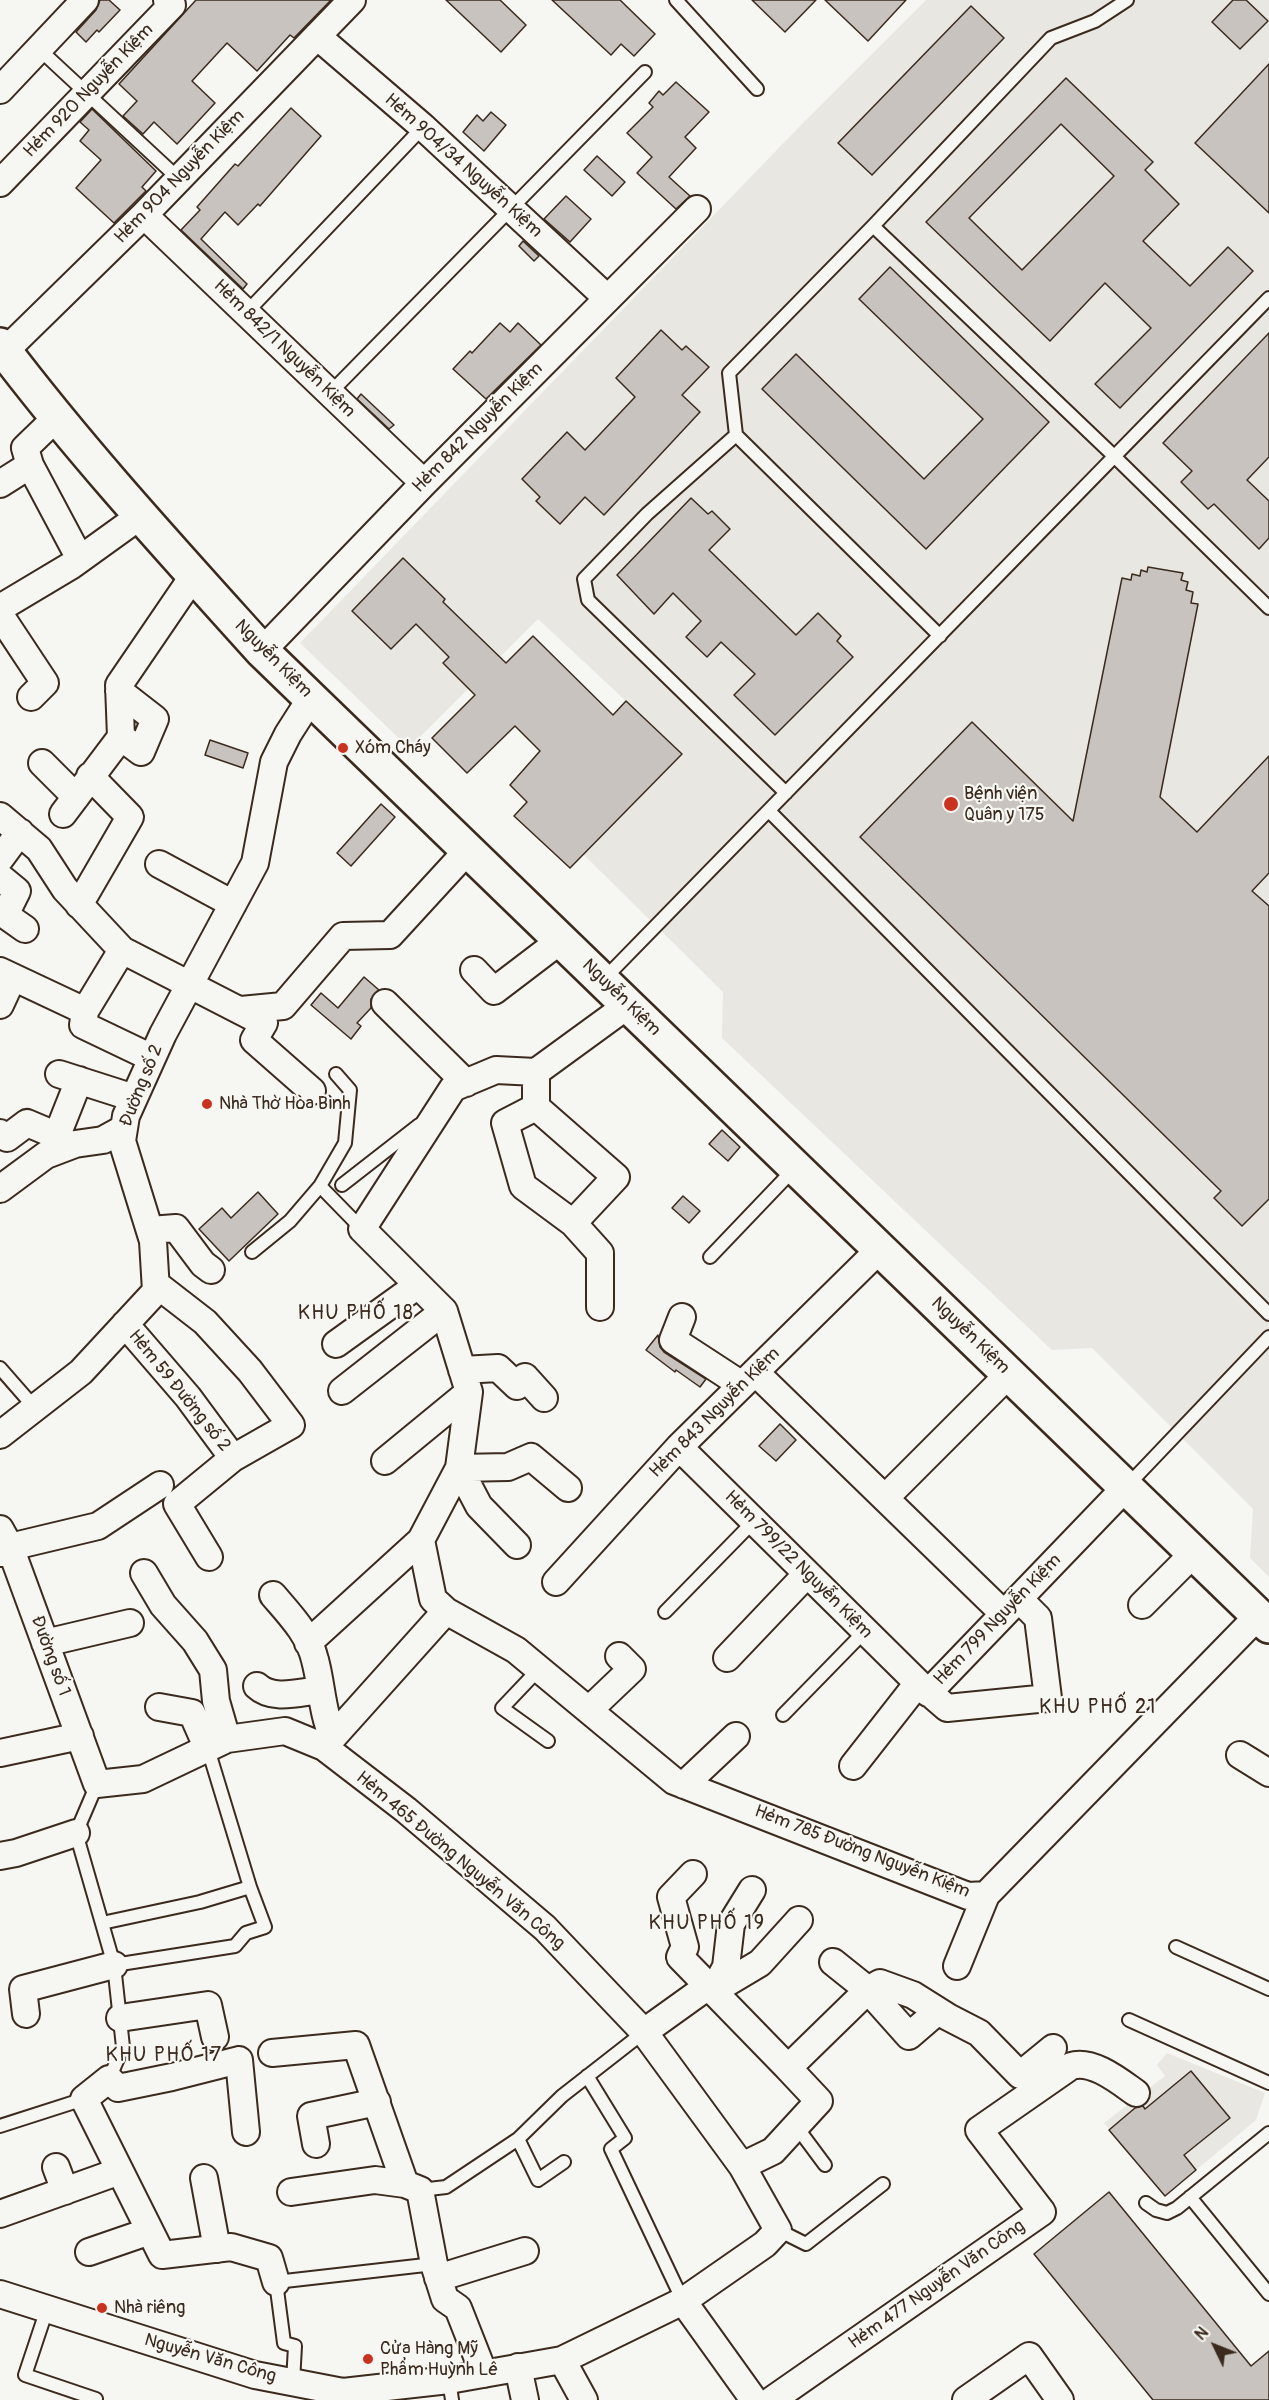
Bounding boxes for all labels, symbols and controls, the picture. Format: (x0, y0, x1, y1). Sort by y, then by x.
street label: Hẻm 920 Nguyễn Kiệm (20, 20, 158, 162)
street label: Hẻm 904/34 Nguyễn Kiệm (380, 89, 546, 243)
street label: Hẻm 904 Nguyễn Kiệm (110, 106, 250, 248)
street label: Hẻm 842/1 Nguyễn Kiệm (209, 276, 359, 422)
street label: Hẻm 842 Nguyễn Kiệm (408, 358, 548, 498)
street label: Nguyễn Kiệm (230, 616, 316, 702)
place label: Xóm Cháy (355, 737, 431, 759)
marker: Xóm Cháy (336, 741, 350, 755)
place label: Bệnh viện Quân y 175 (964, 783, 1044, 826)
marker: Bệnh viện Quân y 175 (942, 795, 960, 813)
street label: Nguyễn Kiệm (577, 955, 665, 1041)
street label: Đường số 2 (116, 1042, 168, 1130)
place label: Nhà Thờ Hòa Bình (219, 1093, 351, 1115)
marker: Nhà Thờ Hòa Bình (200, 1097, 214, 1111)
street label: Nguyễn Kiệm (926, 1293, 1014, 1379)
district label: KHU PHỐ 18 (298, 1302, 414, 1326)
street label: Hẻm 59 Đường số 2 (123, 1326, 235, 1456)
street label: Hẻm 843 Nguyễn Kiệm (645, 1343, 785, 1483)
street label: Hẻm 799/22 Nguyễn Kiệm (719, 1486, 877, 1644)
street label: Hẻm 799 Nguyễn Kiệm (930, 1550, 1066, 1690)
street label: Đường số 1 (26, 1613, 74, 1699)
district label: KHU PHỐ 21 (1039, 1696, 1157, 1720)
street label: Hẻm 465 Đường Nguyễn Văn Công (351, 1767, 569, 1955)
street label: Hẻm 785 Đường Nguyễn Kiệm (751, 1801, 973, 1903)
district label: KHU PHỐ 19 (649, 1912, 765, 1936)
district label: KHU PHỐ 17 (105, 2044, 223, 2068)
street label: Hẻm 477 Nguyễn Văn Công (845, 2216, 1029, 2354)
place label: Nhà riêng (114, 2297, 185, 2319)
marker: Nhà riêng (95, 2301, 109, 2315)
north arrow (1185, 2316, 1245, 2376)
text: N (1191, 2323, 1213, 2345)
street label: Nguyễn Văn Công (142, 2330, 278, 2388)
place label: Cửa Hàng Mỹ Phẩm Huỳnh Lê (380, 2338, 498, 2380)
marker: Cửa Hàng Mỹ Phẩm Huỳnh Lê (361, 2352, 375, 2366)

